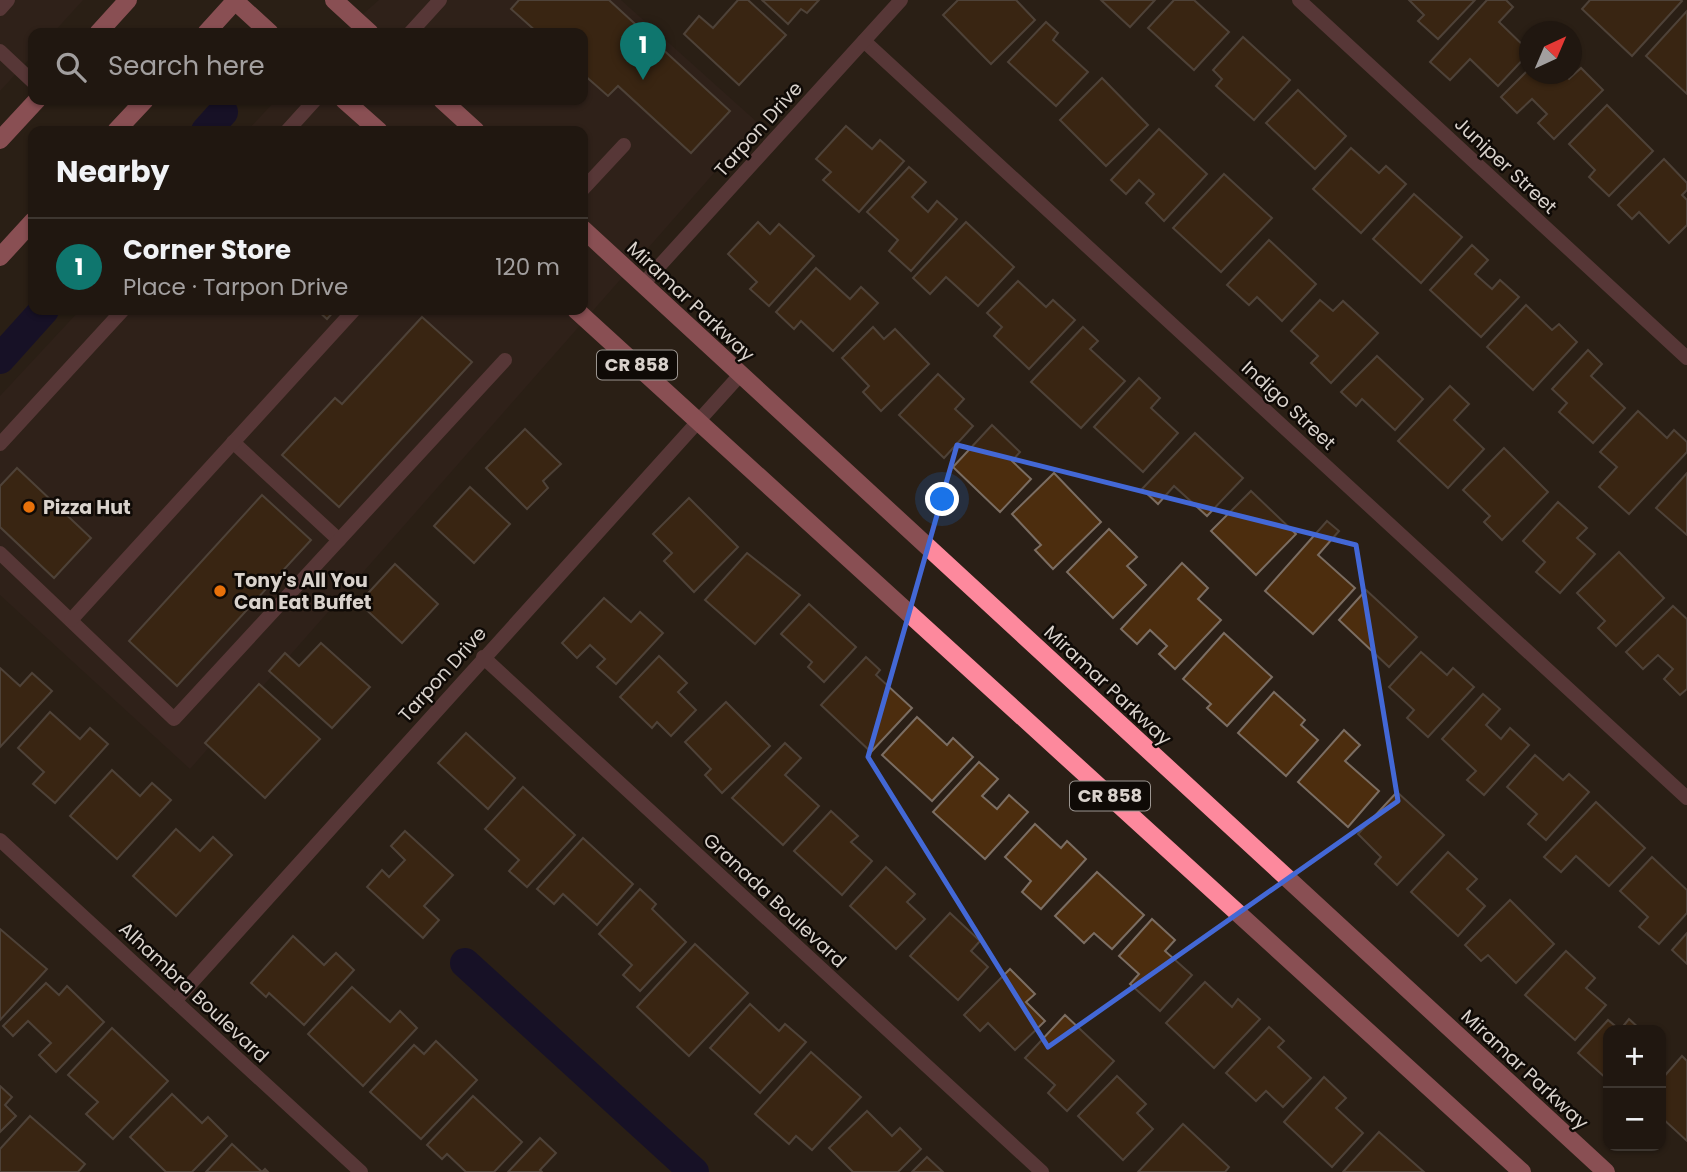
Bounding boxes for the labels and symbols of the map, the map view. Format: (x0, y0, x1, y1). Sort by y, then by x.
north arrow (1519, 21, 1582, 84)
pin: 1 (620, 22, 666, 80)
street label: Tarpon Drive (708, 76, 809, 183)
street label: Juniper Street (1448, 111, 1563, 220)
street label: Miramar Parkway (621, 235, 761, 368)
road number: CR 858 (597, 351, 677, 380)
street label: Indigo Street (1236, 355, 1342, 456)
your location (925, 482, 959, 516)
place label: Pizza Hut (43, 494, 131, 521)
marker: Pizza Hut (21, 499, 37, 515)
place label: Tony's All You Can Eat Buffet (234, 567, 372, 616)
marker: Tony's All You Can Eat Buffet (212, 583, 228, 599)
street label: Miramar Parkway (1038, 619, 1178, 752)
street label: Tarpon Drive (392, 621, 493, 728)
road number: CR 858 (1070, 782, 1150, 810)
street label: Granada Boulevard (697, 827, 852, 974)
street label: Alhambra Boulevard (113, 916, 274, 1069)
street label: Miramar Parkway (1455, 1003, 1595, 1136)

